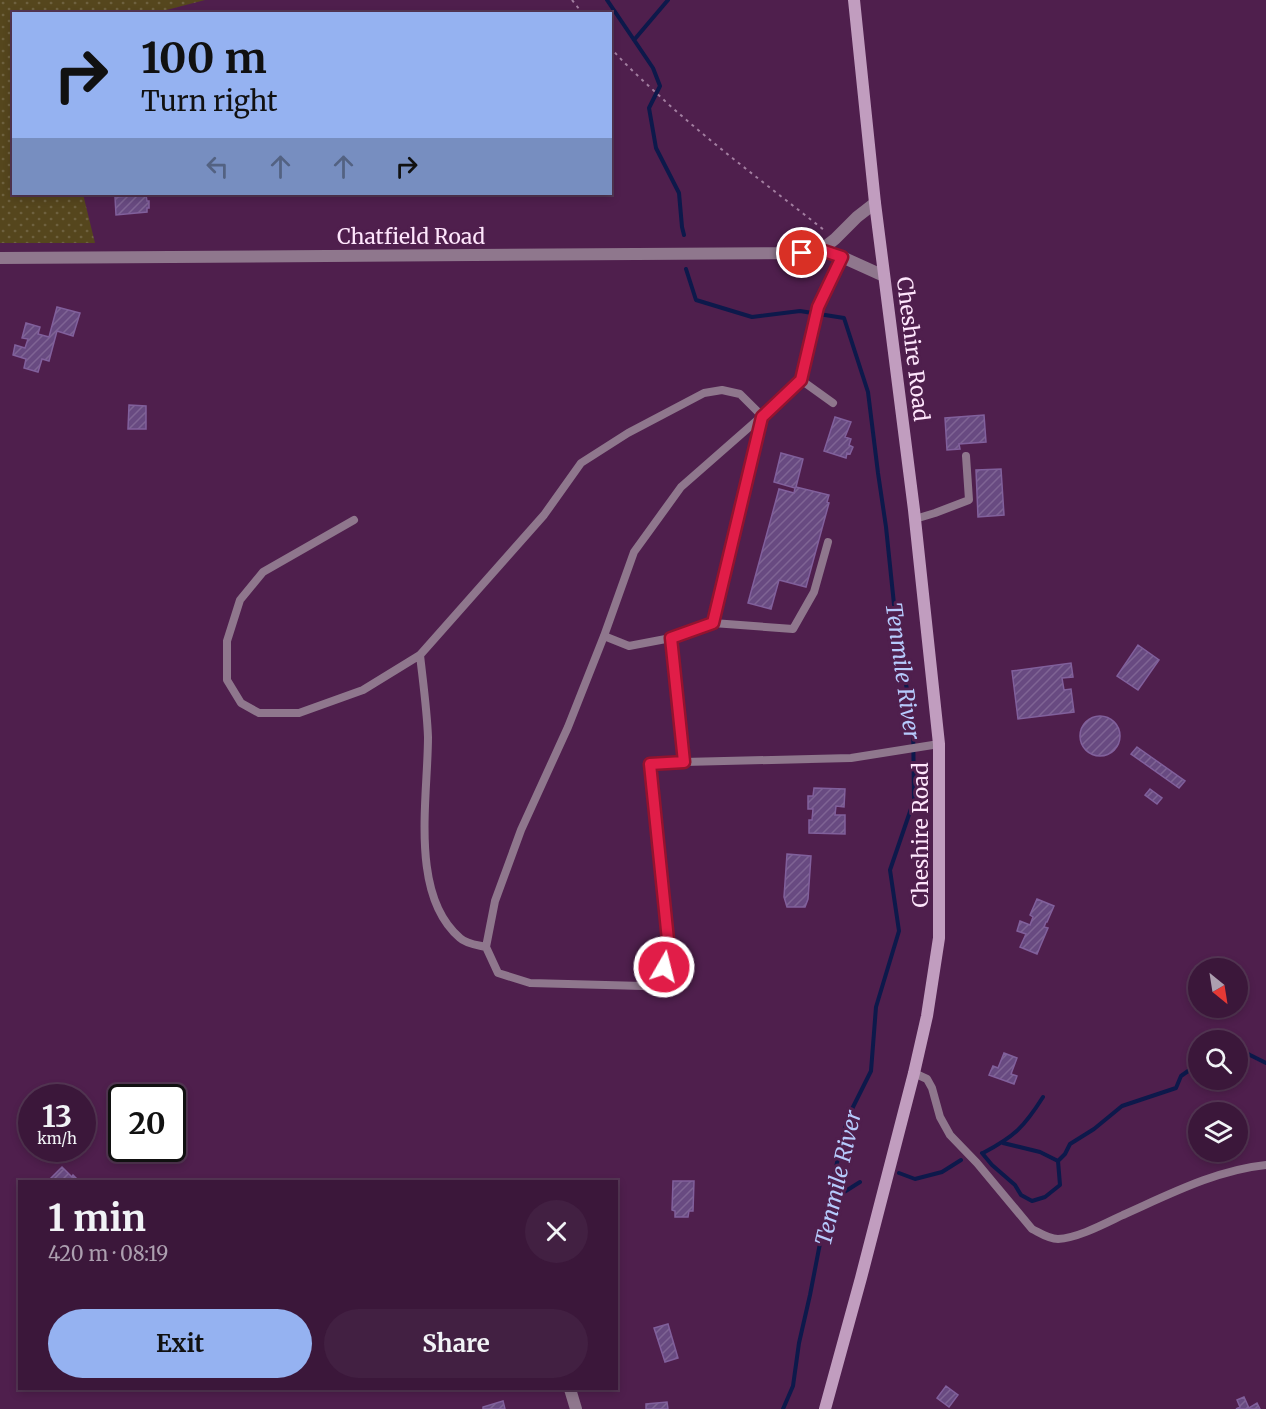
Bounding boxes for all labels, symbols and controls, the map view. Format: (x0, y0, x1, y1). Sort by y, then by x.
text: 100 m (141, 32, 267, 84)
icon: right (42, 36, 120, 114)
text: Turn right (141, 84, 278, 118)
icon: left (201, 150, 234, 183)
icon: ahead (264, 150, 297, 183)
icon: ahead (327, 150, 360, 183)
icon: right (390, 150, 423, 183)
street label: Chatfield Road (337, 223, 485, 250)
pin (776, 227, 827, 278)
icon: arrive (785, 236, 818, 269)
street label: Cheshire Road (891, 275, 935, 423)
water label: Tenmile River (880, 601, 927, 742)
street label: Cheshire Road (907, 762, 934, 908)
position arrow (632, 935, 696, 999)
north arrow (1188, 958, 1248, 1018)
map controls (1188, 958, 1248, 1162)
button: search (1188, 1030, 1248, 1090)
speed limit sign: 20 (108, 1084, 186, 1162)
text: 13 (42, 1097, 72, 1135)
button: layers (1188, 1102, 1248, 1162)
water label: Tenmile River (809, 1107, 867, 1248)
text: km/h (37, 1129, 77, 1148)
text: 1 min (48, 1196, 146, 1241)
button: close (525, 1200, 588, 1263)
text: 420 m · 08:19 (48, 1241, 168, 1266)
button: Exit (48, 1309, 312, 1378)
button: Share (324, 1309, 588, 1378)

